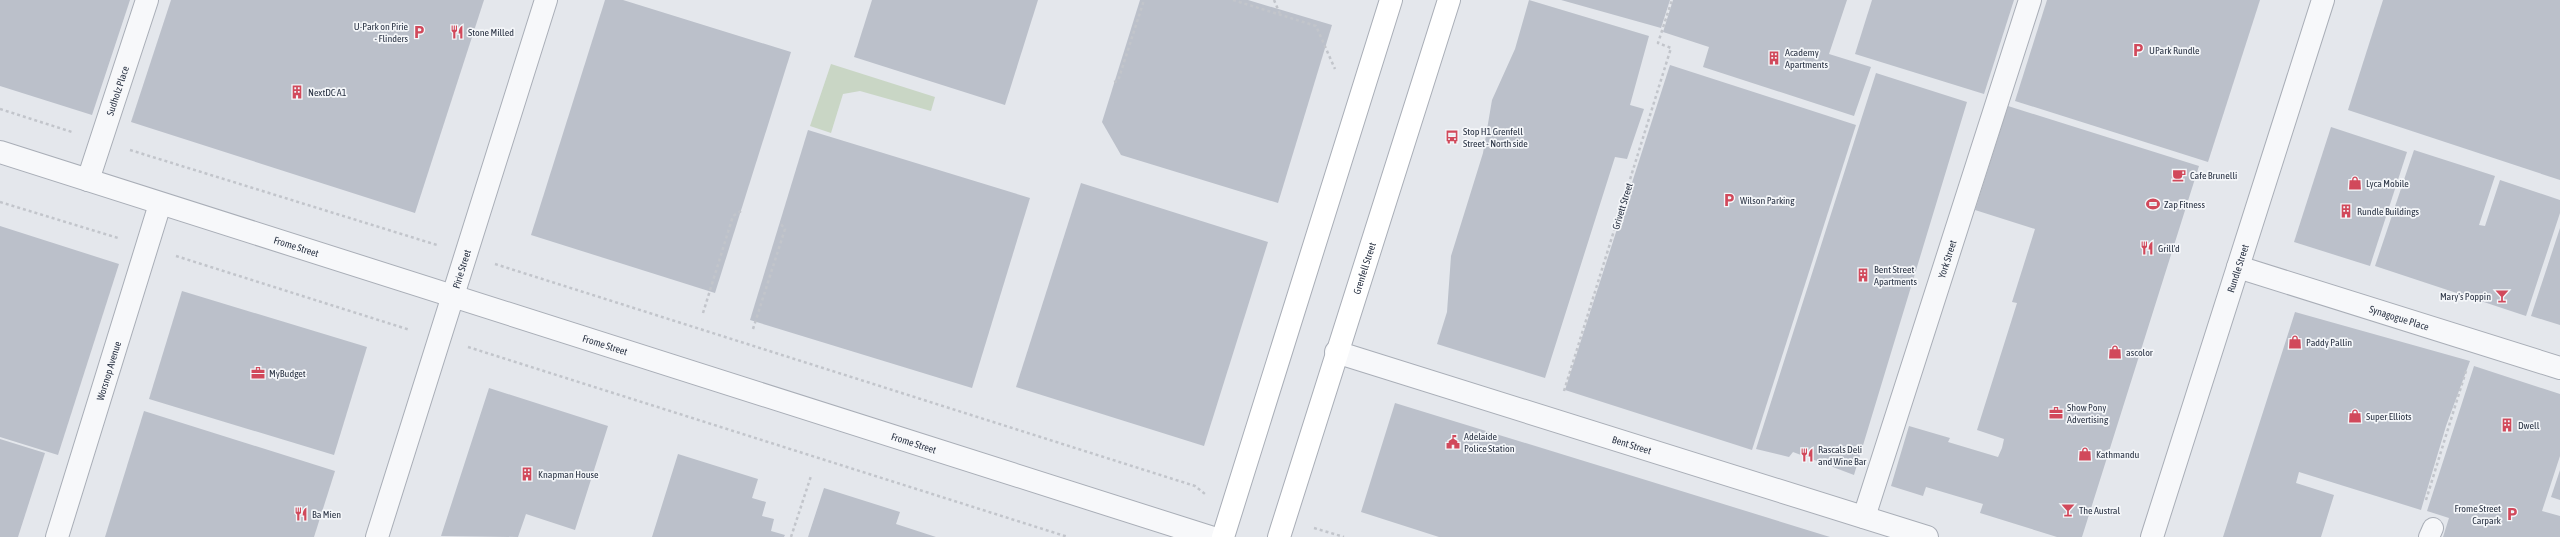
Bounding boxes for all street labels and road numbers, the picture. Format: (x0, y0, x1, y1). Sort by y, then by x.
street label: Sudholz Place (105, 64, 131, 117)
street label: Grivett Street (1610, 181, 1635, 231)
street label: Frome Street (272, 234, 320, 259)
street label: York Street (1936, 239, 1959, 280)
street label: Grenfell Street (1351, 241, 1378, 296)
street label: Rundle Street (2225, 243, 2251, 294)
street label: Pirie Street (451, 248, 473, 290)
street label: Synagogue Place (2368, 304, 2431, 333)
street label: Frome Street (581, 333, 629, 357)
street label: Worsnop Avenue (95, 339, 123, 402)
street label: Frome Street (890, 431, 938, 456)
street label: Bent Street (1611, 434, 1653, 456)

